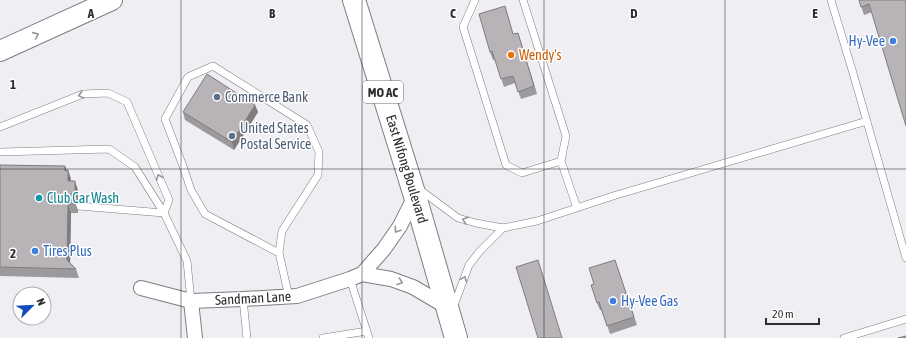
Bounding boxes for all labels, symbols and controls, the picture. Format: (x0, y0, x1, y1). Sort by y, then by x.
text: A (87, 6, 95, 21)
text: B (269, 6, 276, 21)
text: C (450, 6, 456, 21)
text: D (630, 6, 638, 21)
text: E (812, 6, 818, 21)
one-way arrow (31, 32, 39, 40)
place label: Hy-Vee (849, 33, 885, 49)
marker: Hy-Vee (888, 36, 898, 46)
place label: Wendy's (519, 47, 562, 63)
marker: Wendy's (506, 50, 516, 60)
text: 1 (10, 77, 16, 92)
road number: MO AC (363, 81, 403, 103)
place label: Commerce Bank (225, 89, 308, 105)
one-way arrow (78, 91, 84, 99)
marker: Commerce Bank (212, 92, 222, 102)
street label: East Nifong Boulevard (383, 113, 431, 225)
place label: United States Postal Service (240, 120, 311, 152)
marker: United States Postal Service (227, 131, 237, 141)
one-way arrow (156, 174, 164, 181)
place label: Club Car Wash (47, 190, 119, 206)
marker: Club Car Wash (34, 193, 44, 203)
one-way arrow (462, 216, 469, 225)
one-way arrow (394, 226, 402, 233)
place label: Tires Plus (43, 243, 92, 259)
text: 2 (10, 246, 16, 261)
marker: Tires Plus (30, 246, 40, 256)
one-way arrow (459, 276, 467, 283)
one-way arrow (396, 278, 403, 286)
north arrow (12, 286, 52, 326)
street label: Sandman Lane (215, 288, 291, 308)
place label: Hy-Vee Gas (621, 293, 678, 309)
marker: Hy-Vee Gas (608, 296, 618, 306)
text: N (34, 297, 48, 307)
scale bar (766, 300, 819, 326)
text: 20 m (772, 307, 794, 321)

